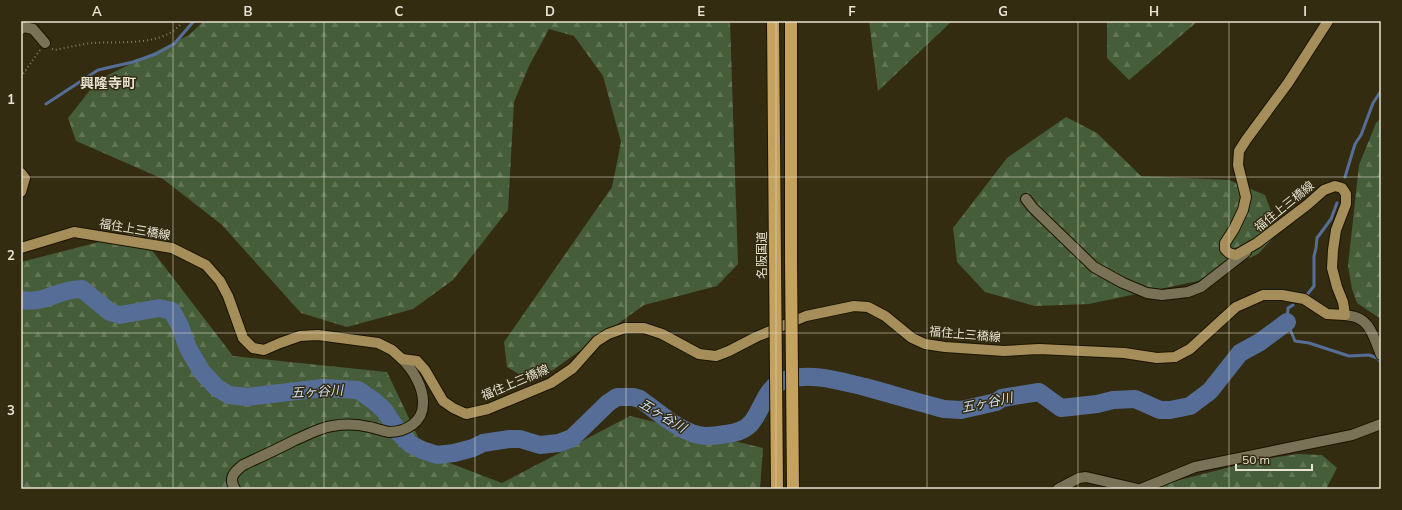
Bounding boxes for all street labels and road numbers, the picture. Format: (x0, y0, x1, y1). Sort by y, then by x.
street label: 福住上三橋線 (1251, 178, 1317, 234)
street label: 福住上三橋線 (98, 215, 172, 243)
street label: 名阪国道 (754, 231, 769, 279)
street label: 福住上三橋線 (928, 323, 1002, 345)
street label: 福住上三橋線 (479, 361, 551, 403)

